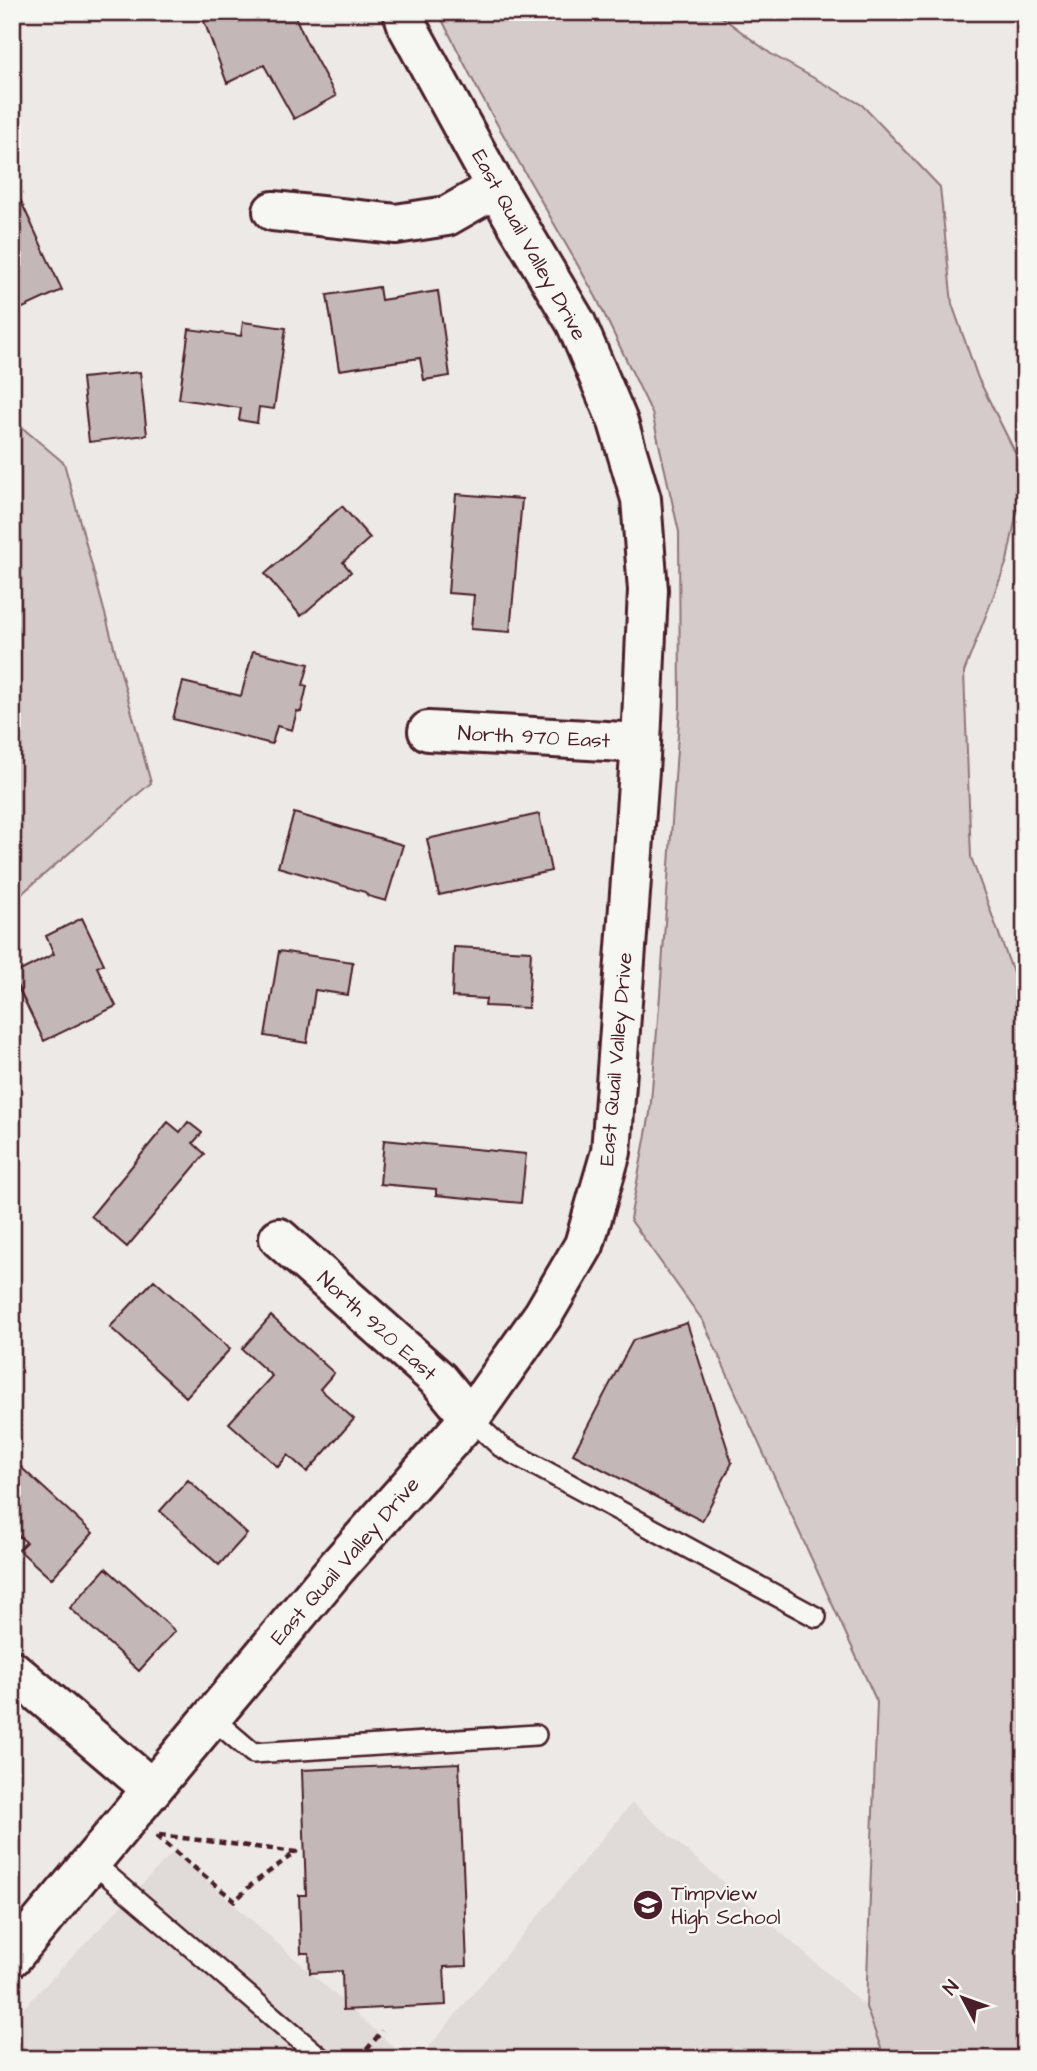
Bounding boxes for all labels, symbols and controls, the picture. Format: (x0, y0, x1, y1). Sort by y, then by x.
street label: East Quail Valley Drive (463, 144, 594, 347)
street label: North 970 East (457, 719, 611, 755)
street label: East Quail Valley Drive (592, 951, 642, 1167)
street label: North 920 East (311, 1264, 443, 1388)
street label: East Quail Valley Drive (264, 1471, 428, 1653)
place label: Timpview High School (671, 1879, 781, 1934)
school or university icon: Timpview High School (631, 1888, 665, 1922)
north arrow (928, 1962, 998, 2032)
text: N (937, 1974, 965, 2001)

